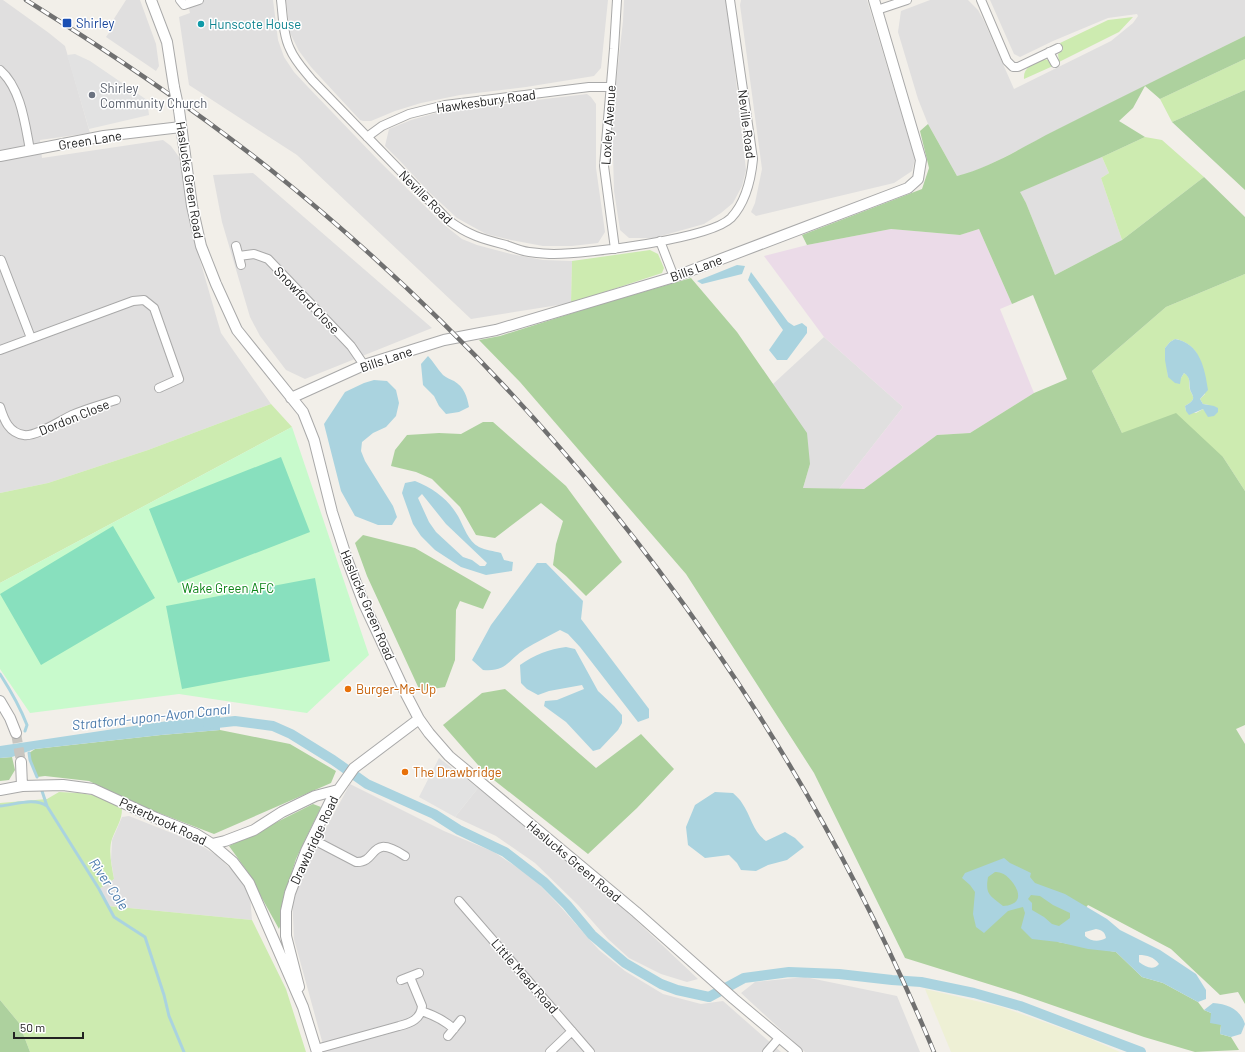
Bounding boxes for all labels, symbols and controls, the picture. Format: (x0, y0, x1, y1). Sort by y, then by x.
place label: Shirley (76, 15, 114, 31)
place label: Hunscote House (209, 16, 301, 32)
marker: Shirley (61, 17, 73, 29)
marker: Hunscote House (196, 19, 206, 29)
place label: Shirley Community Church (100, 80, 207, 111)
street label: Loxley Avenue (597, 84, 619, 166)
street label: Hawkesbury Road (435, 86, 537, 116)
street label: Neville Road (735, 89, 759, 159)
marker: Shirley Community Church (87, 90, 97, 100)
street label: Haslucks Green Road (173, 120, 207, 240)
street label: Green Lane (57, 127, 123, 153)
street label: Neville Road (396, 167, 456, 227)
street label: Bills Lane (668, 251, 724, 285)
street label: Snowford Close (271, 263, 343, 337)
street label: Bills Lane (358, 343, 414, 375)
street label: Dordon Close (36, 396, 112, 438)
street label: Haslucks Green Road (338, 547, 398, 663)
park label: Wake Green AFC (182, 580, 274, 596)
place label: Burger-Me-Up (356, 681, 436, 697)
marker: Burger-Me-Up (343, 684, 353, 694)
water label: Stratford-upon-Avon Canal (71, 700, 231, 733)
place label: The Drawbridge (413, 764, 502, 780)
marker: The Drawbridge (400, 767, 410, 777)
street label: Drawbridge Road (286, 793, 342, 887)
street label: Peterbrook Road (117, 794, 209, 848)
street label: Haslucks Green Road (524, 817, 624, 905)
water label: River Cole (86, 855, 133, 913)
street label: Little Mead Road (488, 935, 562, 1017)
scale bar (14, 1014, 83, 1040)
text: 50 m (20, 1020, 45, 1034)

